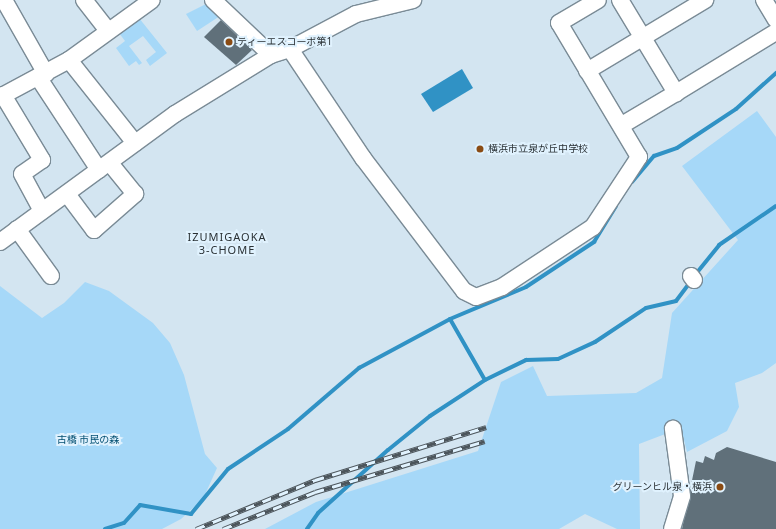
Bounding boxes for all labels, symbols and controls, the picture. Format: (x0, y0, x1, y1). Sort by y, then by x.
place label: ティーエスコーポ第1 (237, 36, 333, 48)
marker: ティーエスコーポ第1 (224, 37, 234, 47)
place label: 横浜市立泉が丘中学校 (488, 143, 588, 155)
marker: 横浜市立泉が丘中学校 (475, 144, 485, 154)
district label: IZUMIGAOKA 3-CHOME (187, 231, 267, 257)
park label: 古橋 市民の森 (57, 434, 119, 446)
place label: グリーンヒル泉・横浜 (612, 481, 712, 493)
marker: グリーンヒル泉・横浜 (715, 482, 725, 492)

